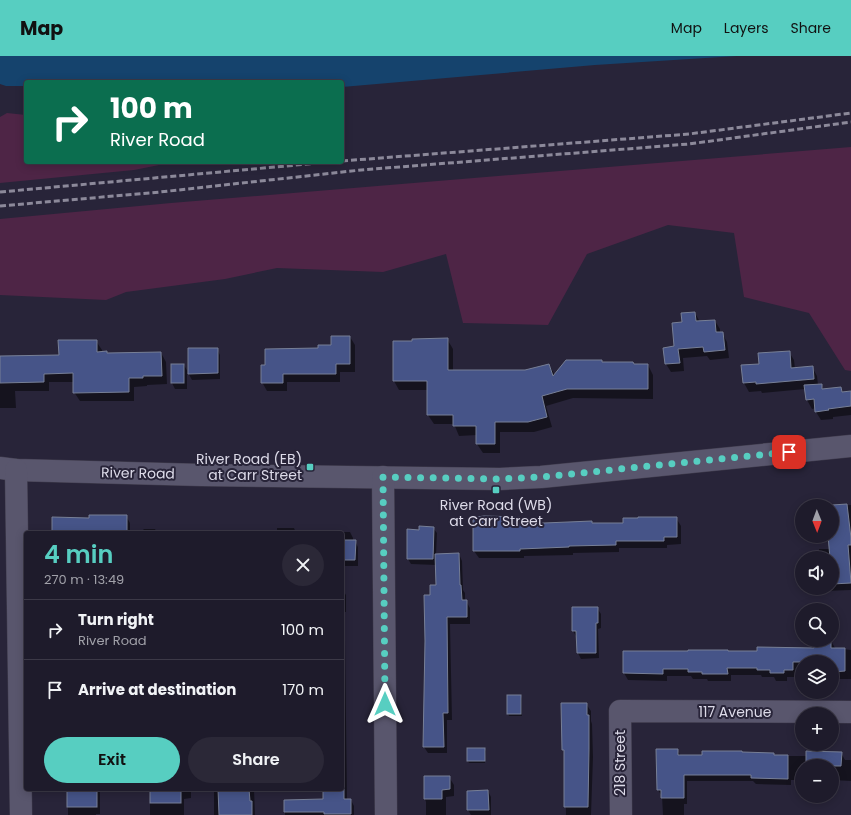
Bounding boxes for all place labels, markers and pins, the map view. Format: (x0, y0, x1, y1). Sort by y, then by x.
pin (772, 435, 806, 469)
place label: River Road (EB) at Carr Street (196, 449, 302, 485)
marker: River Road (EB) at Carr Street (305, 462, 315, 472)
marker: River Road (WB) at Carr Street (491, 485, 501, 495)
place label: River Road (WB) at Carr Street (440, 495, 552, 531)

